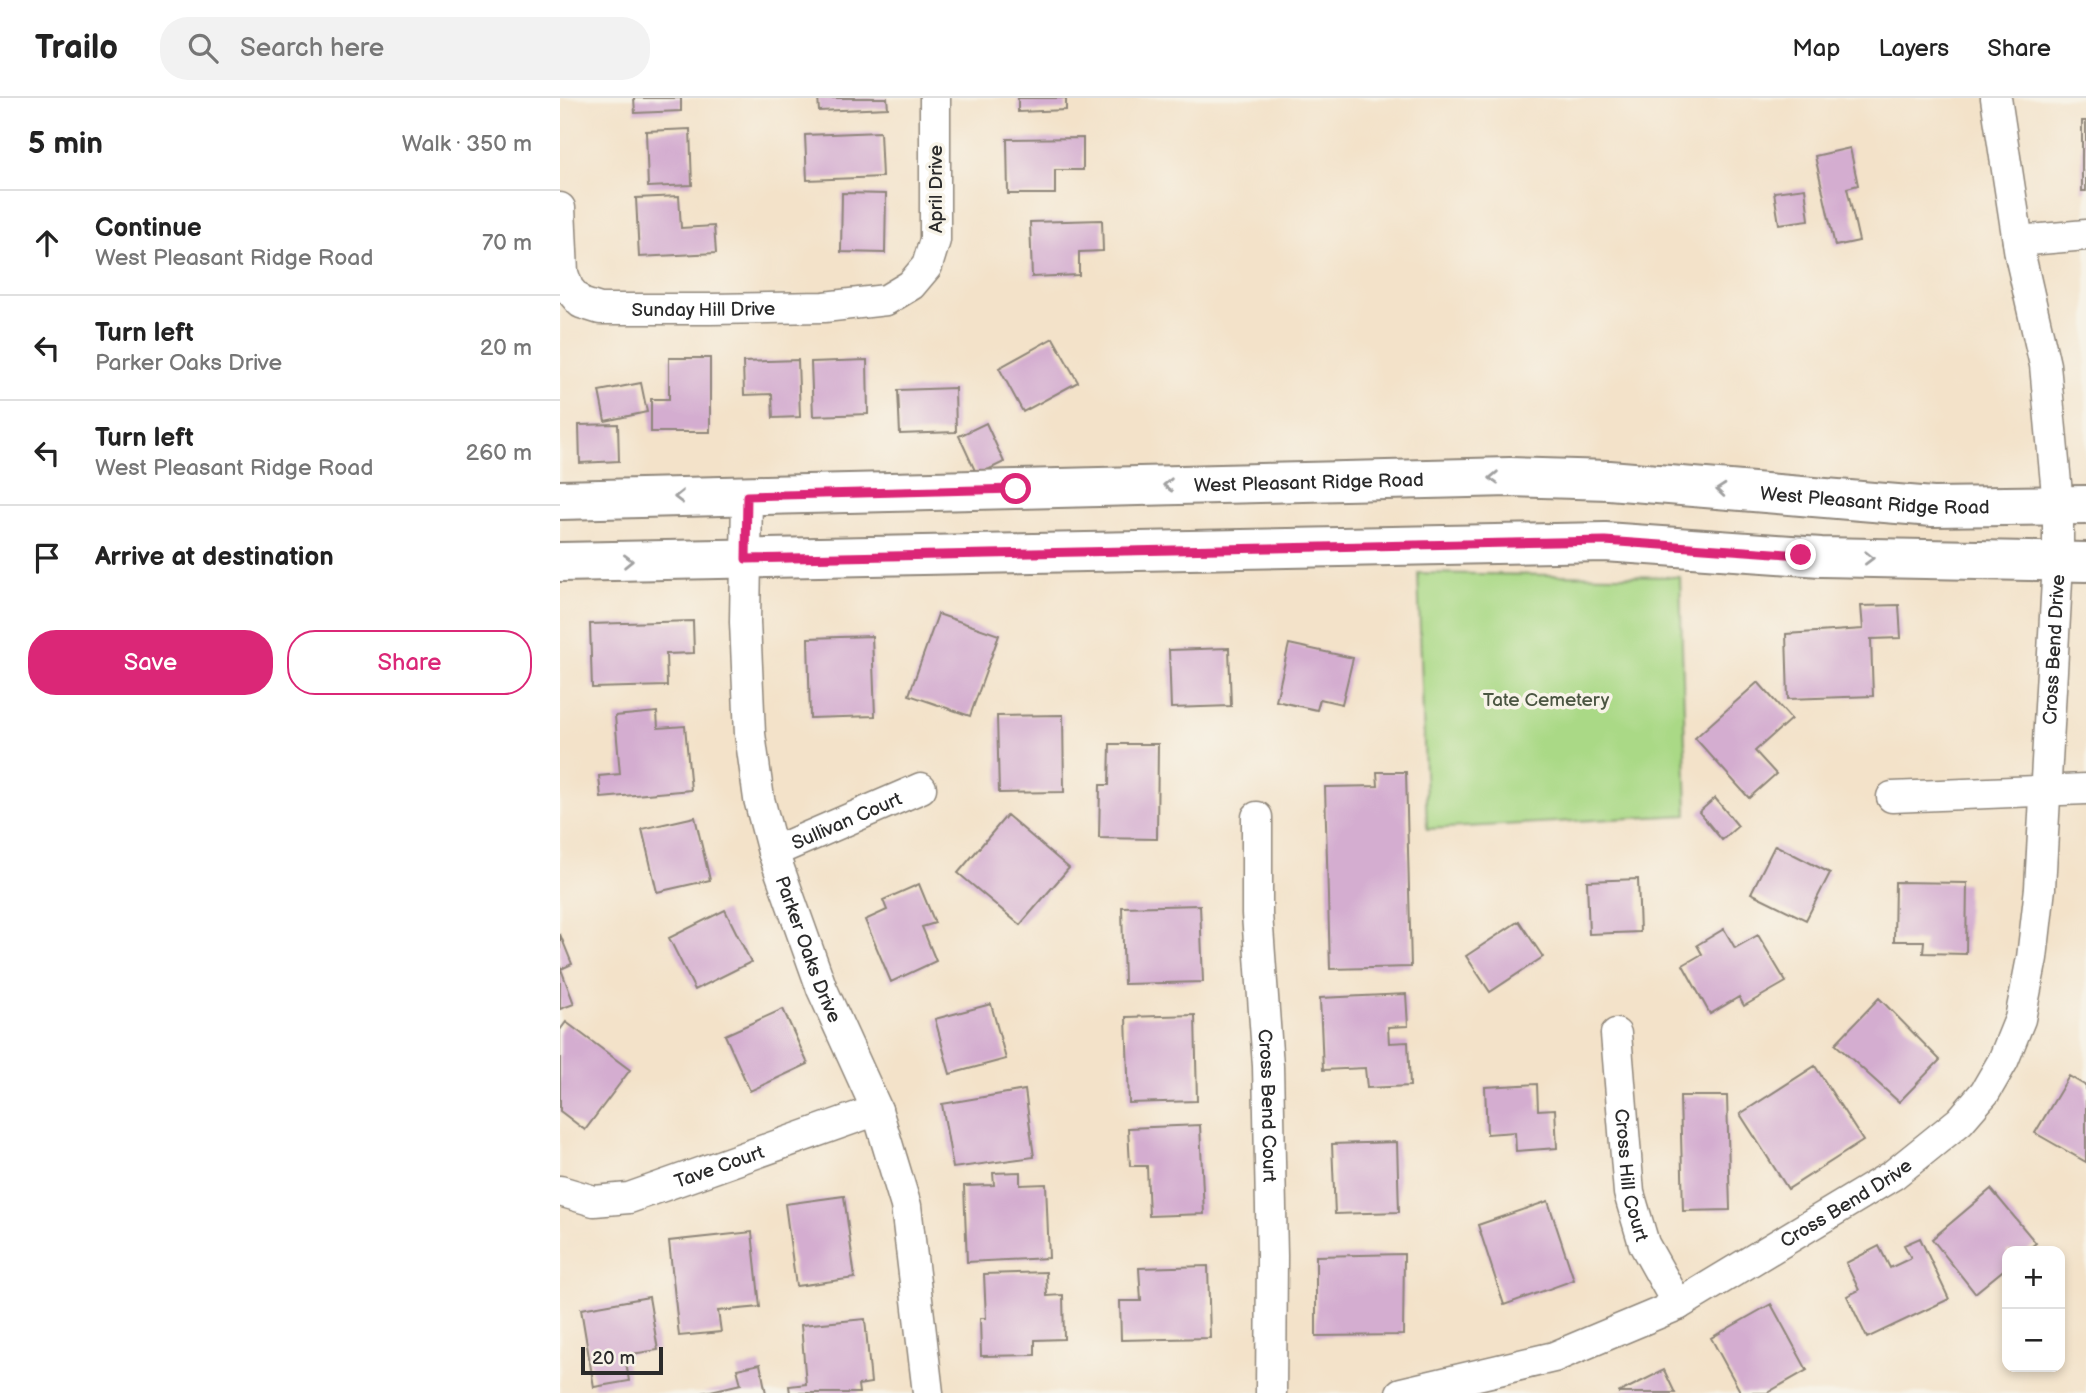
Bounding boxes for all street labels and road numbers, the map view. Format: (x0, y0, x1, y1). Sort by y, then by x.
street label: April Drive (925, 145, 948, 233)
street label: Sunday Hill Drive (632, 298, 775, 322)
street label: West Pleasant Ridge Road (1193, 469, 1424, 498)
street label: West Pleasant Ridge Road (1759, 483, 1990, 520)
street label: Cross Bend Drive (2039, 574, 2070, 725)
street label: Sullivan Court (789, 788, 906, 856)
street label: Parker Oaks Drive (770, 873, 846, 1026)
street label: Cross Bend Court (1252, 1028, 1280, 1183)
street label: Cross Hill Court (1609, 1108, 1653, 1244)
street label: Tave Court (672, 1141, 767, 1194)
street label: Cross Bend Drive (1776, 1154, 1917, 1253)

